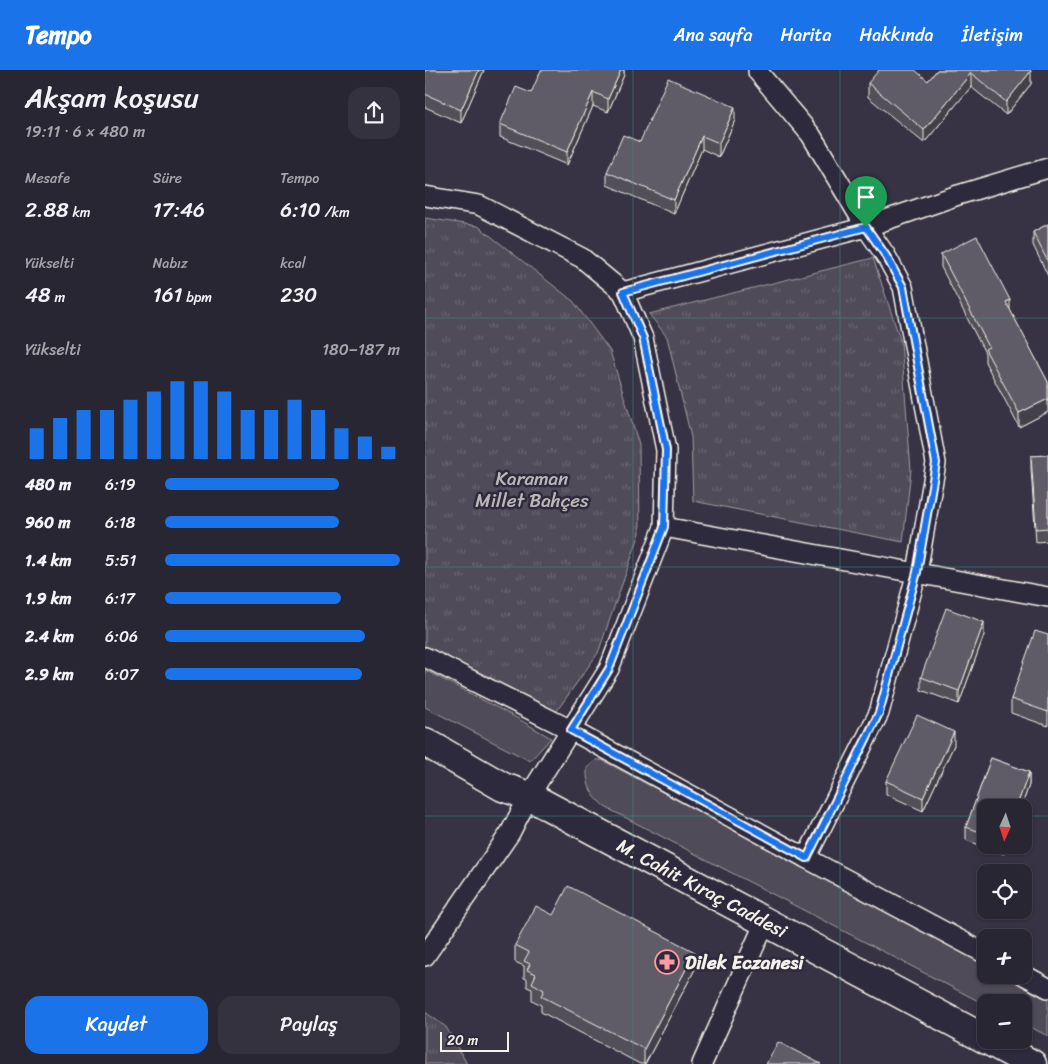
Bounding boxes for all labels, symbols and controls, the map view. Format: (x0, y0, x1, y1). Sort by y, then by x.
text: Tempo (25, 14, 92, 56)
text: Ana sayfa (674, 19, 752, 51)
text: Harita (780, 19, 831, 51)
text: Hakkında (859, 19, 934, 51)
text: İletişim (962, 19, 1023, 51)
text: Akşam koşusu (25, 73, 199, 122)
button: share (348, 87, 400, 139)
text: 19:11 · 6 × 480 m (25, 117, 145, 146)
text: Mesafe (25, 166, 70, 191)
text: Süre (153, 166, 182, 191)
text: Tempo (280, 166, 319, 191)
pin (845, 176, 887, 227)
icon: arrive (852, 183, 880, 211)
text: 2.88 (25, 191, 69, 229)
text: 17:46 (153, 191, 205, 229)
text: 6:10 (280, 191, 321, 229)
text: km (69, 200, 91, 225)
text: /km (321, 200, 350, 225)
text: Yükselti (25, 251, 74, 276)
text: Nabız (153, 251, 188, 276)
text: kcal (280, 251, 306, 276)
text: 48 (25, 276, 51, 314)
text: 161 (153, 276, 183, 314)
text: 230 (280, 276, 317, 314)
text: m (51, 285, 65, 310)
text: bpm (183, 285, 212, 310)
text: Yükselti (25, 335, 81, 364)
text: 180–187 m (322, 335, 400, 364)
park label: Karaman Millet Bahçes (475, 462, 589, 517)
text: 480 m (25, 470, 71, 499)
text: 6:19 (105, 470, 136, 499)
text: 960 m (25, 508, 70, 537)
text: 6:18 (105, 508, 135, 537)
text: 1.4 km (25, 546, 72, 575)
text: 5:51 (105, 546, 136, 575)
text: 1.9 km (25, 584, 71, 613)
text: 6:17 (105, 584, 135, 613)
text: 2.4 km (25, 622, 74, 651)
text: 6:06 (105, 622, 138, 651)
text: 2.9 km (25, 660, 74, 689)
text: 6:07 (105, 660, 138, 689)
north arrow (977, 799, 1033, 854)
map controls (977, 799, 1032, 1049)
street label: M. Cahit Kıraç Caddesi (611, 829, 794, 947)
button: locate (977, 864, 1032, 919)
button: + (977, 929, 1032, 984)
place label: Dilek Eczanesi (685, 946, 805, 979)
pharmacy icon: Dilek Eczanesi (654, 949, 680, 975)
button: − (977, 994, 1032, 1049)
button: Kaydet (25, 996, 208, 1054)
button: Paylaş (218, 996, 400, 1054)
text: 20 m (447, 1028, 478, 1053)
scale bar (440, 1029, 509, 1052)

